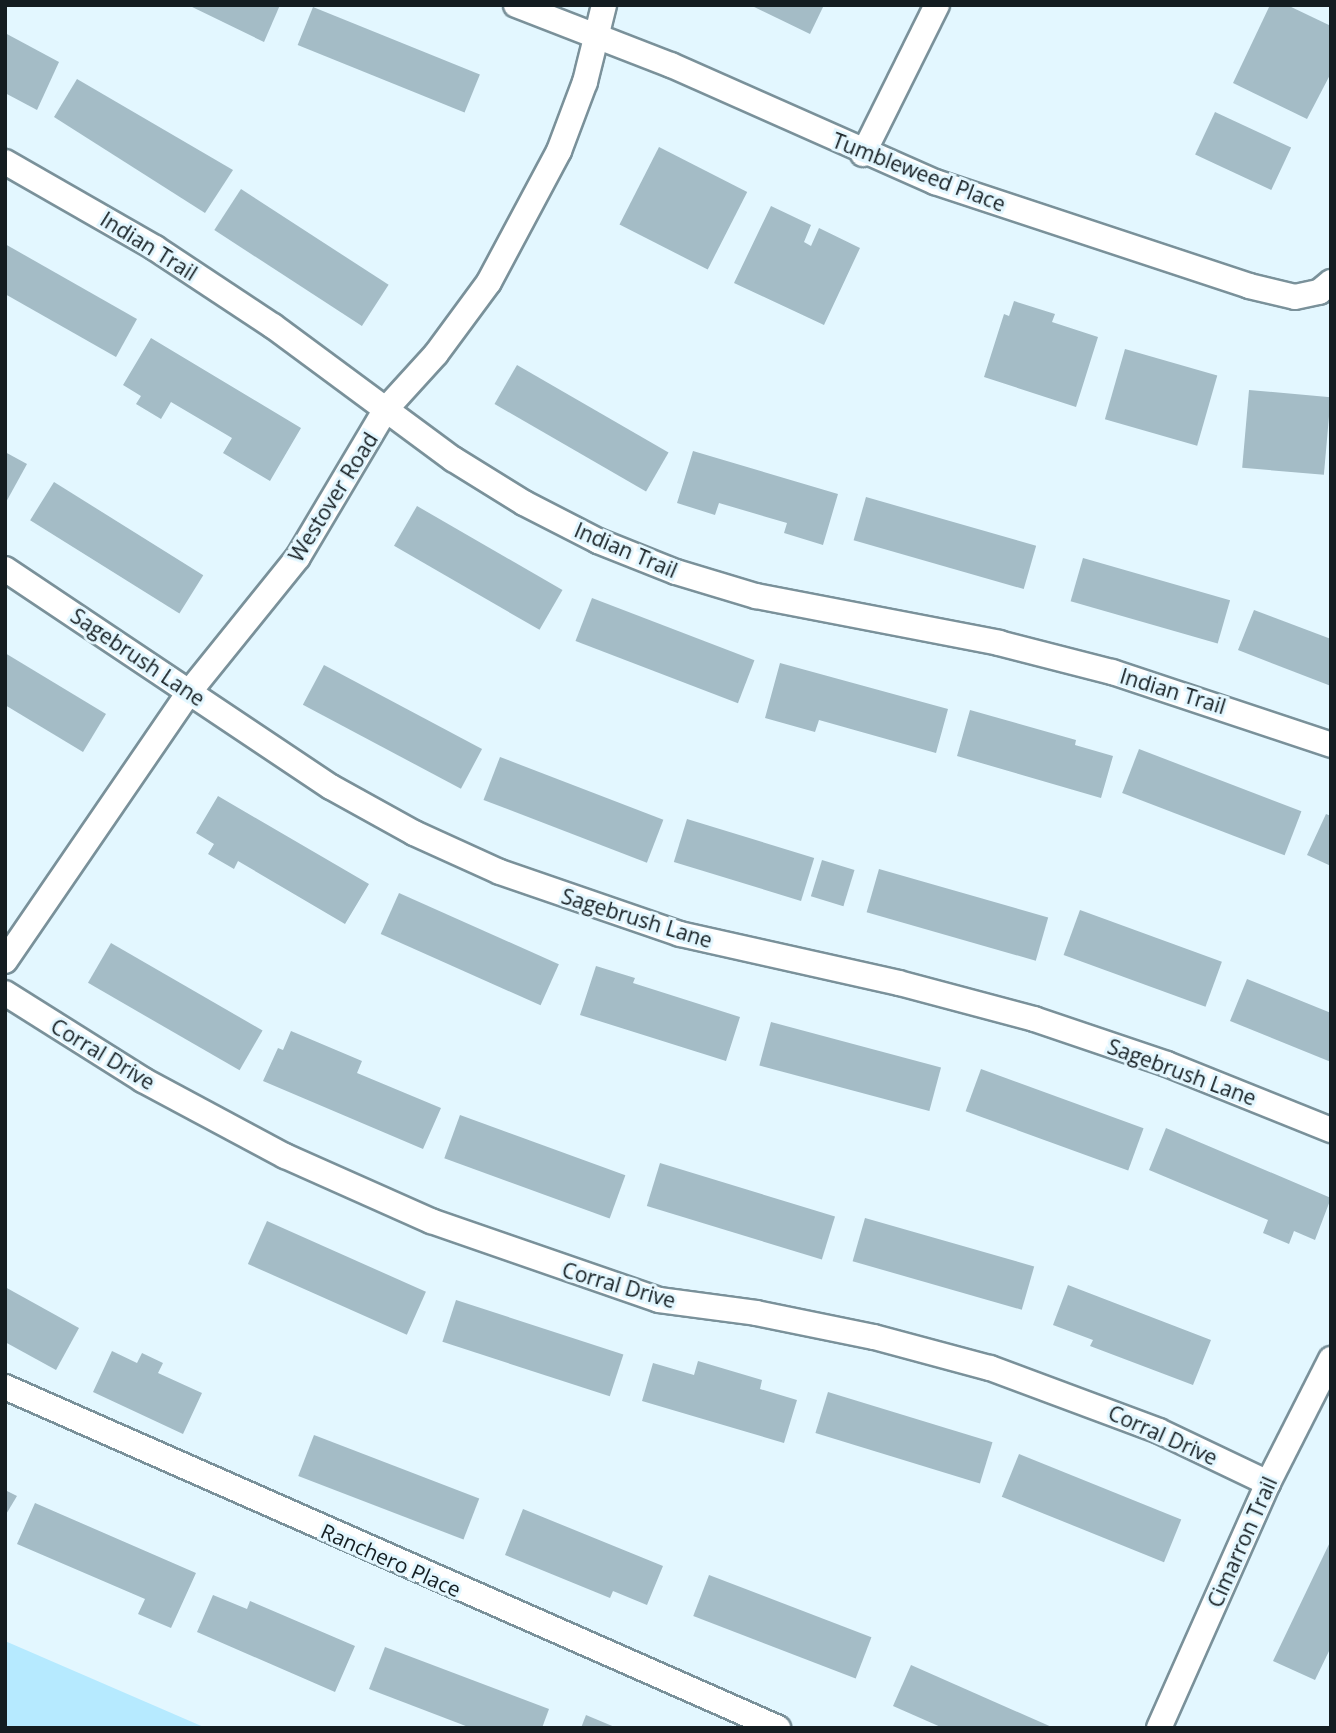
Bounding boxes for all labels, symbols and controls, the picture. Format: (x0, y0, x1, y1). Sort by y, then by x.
street label: Tumbleweed Place (829, 127, 1009, 217)
street label: Indian Trail (96, 206, 202, 286)
street label: Westover Road (283, 428, 383, 566)
street label: Indian Trail (571, 517, 681, 583)
street label: Sagebrush Lane (66, 603, 210, 711)
street label: Indian Trail (1117, 663, 1229, 719)
street label: Sagebrush Lane (559, 883, 715, 953)
street label: Corral Drive (46, 1013, 160, 1095)
street label: Sagebrush Lane (1104, 1033, 1260, 1111)
street label: Corral Drive (559, 1257, 679, 1313)
street label: Corral Drive (1104, 1400, 1222, 1470)
street label: Cimarron Trail (1202, 1473, 1282, 1611)
street label: Ranchero Place (317, 1518, 465, 1602)

